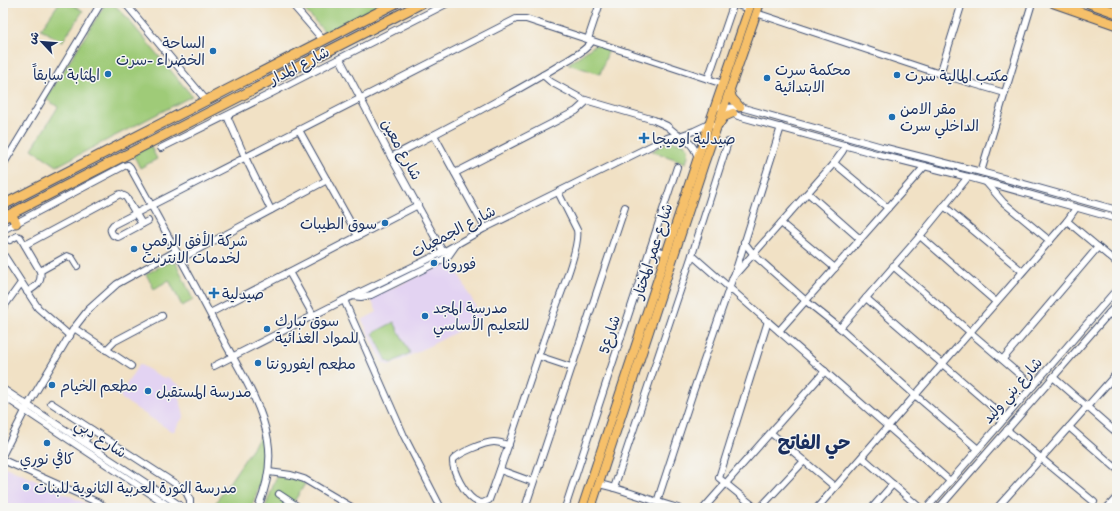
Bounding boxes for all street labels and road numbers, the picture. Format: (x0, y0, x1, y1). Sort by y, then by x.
street label: شارع المدار (264, 41, 333, 90)
street label: شارع معين (377, 115, 427, 183)
street label: شارع الجمعيات (407, 200, 499, 262)
street label: شارع عمر المختار (626, 201, 677, 302)
street label: شارع5 (593, 312, 625, 356)
street label: شارع بني وليد (977, 352, 1049, 430)
street label: شارع دبي (69, 413, 131, 465)

